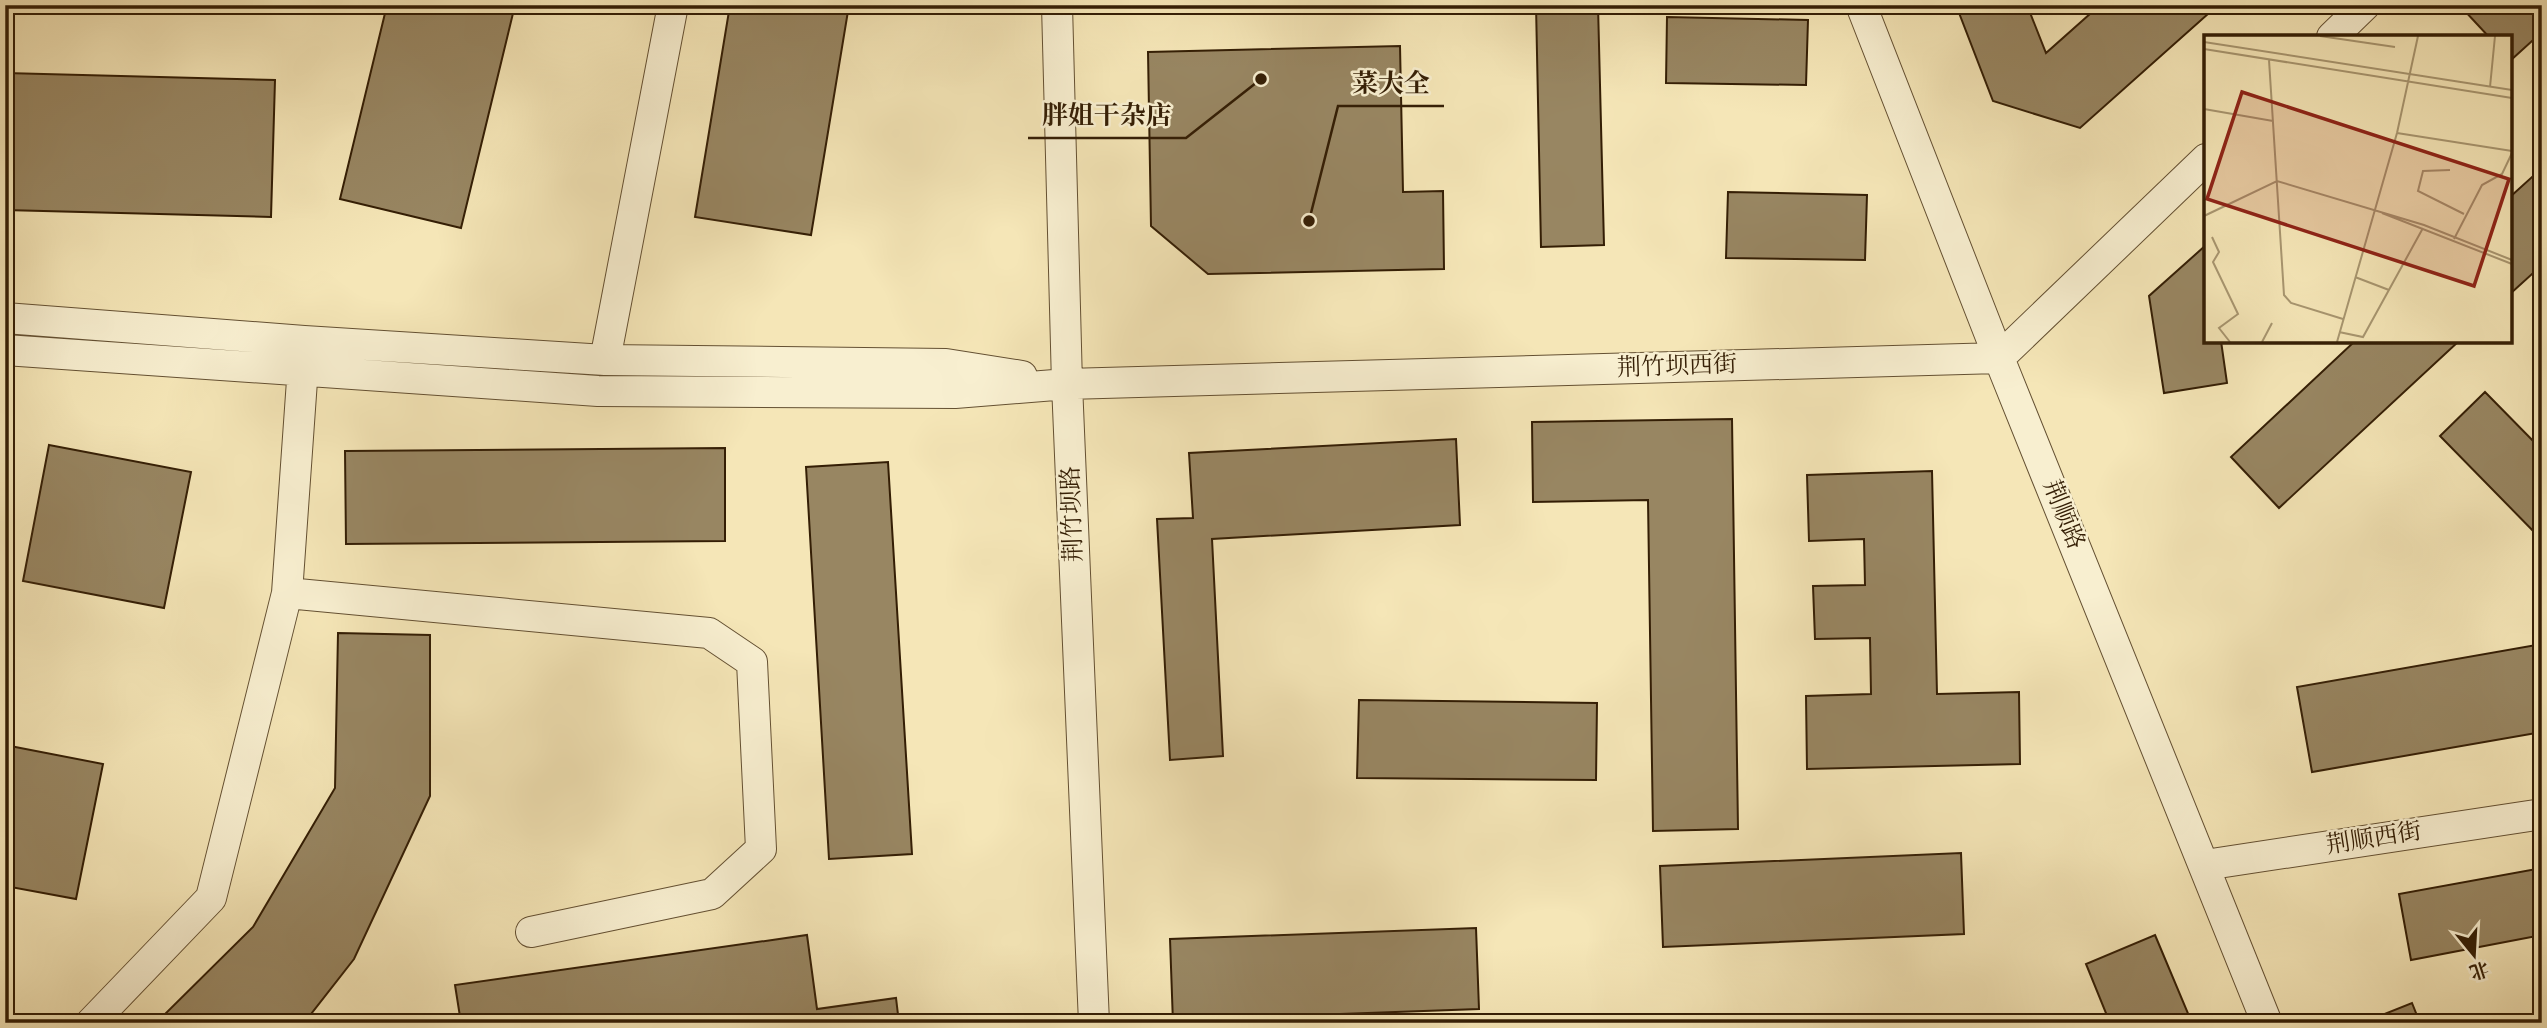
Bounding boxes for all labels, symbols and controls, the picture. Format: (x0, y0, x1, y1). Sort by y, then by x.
inset map (2204, 35, 2512, 343)
callout: 菜大全 (1338, 59, 1444, 106)
text: 菜大全 (1352, 68, 1430, 101)
callout: 胖姐干杂店 (1028, 91, 1186, 138)
text: 胖姐干杂店 (1042, 100, 1172, 133)
street label: 荆竹坝西街 (1616, 349, 1738, 385)
street label: 荆竹坝路 (1056, 465, 1090, 563)
street label: 荆顺路 (2035, 476, 2091, 554)
street label: 荆顺西街 (2324, 816, 2424, 862)
north arrow (2438, 920, 2508, 990)
text: 北 (2466, 955, 2491, 984)

